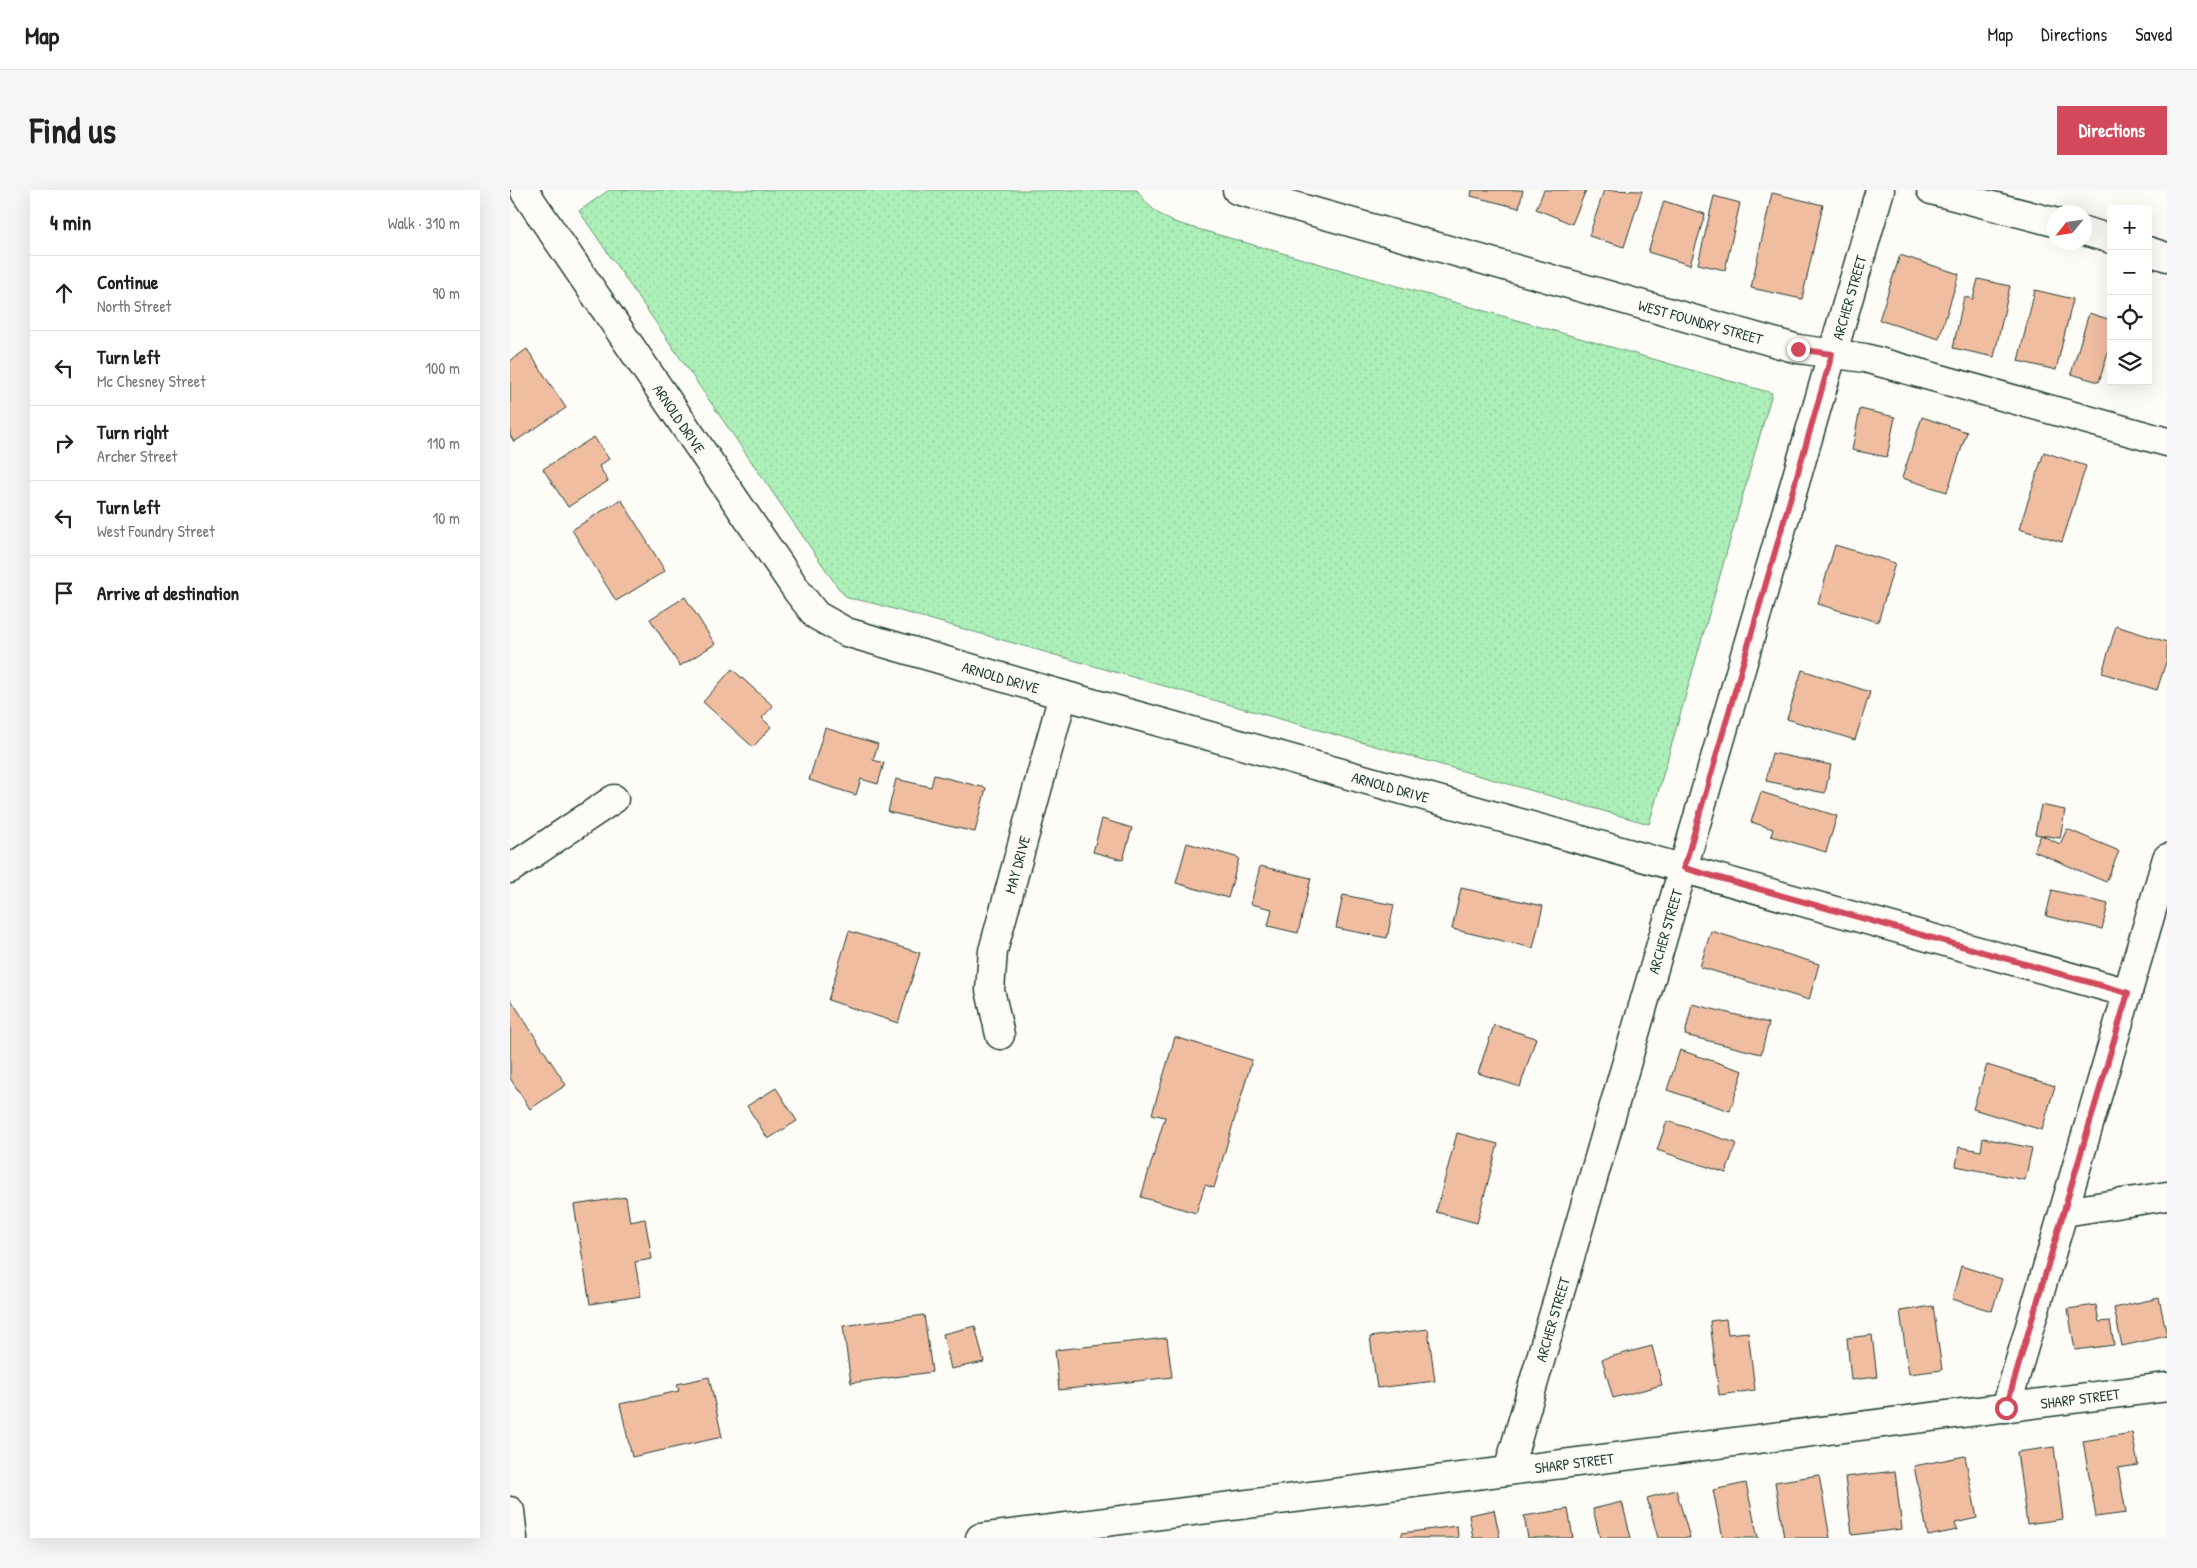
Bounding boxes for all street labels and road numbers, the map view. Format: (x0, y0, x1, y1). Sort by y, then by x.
street label: ARCHER STREET (1827, 252, 1871, 342)
street label: WEST FOUNDRY STREET (1636, 294, 1766, 349)
street label: ARNOLD DRIVE (648, 380, 711, 457)
street label: ARNOLD DRIVE (960, 656, 1042, 698)
street label: ARNOLD DRIVE (1350, 766, 1432, 808)
street label: MAY DRIVE (999, 833, 1035, 896)
street label: ARCHER STREET (1642, 885, 1687, 976)
street label: ARCHER STREET (1530, 1273, 1575, 1364)
street label: SHARP STREET (2039, 1382, 2122, 1414)
street label: SHARP STREET (1533, 1447, 1616, 1478)

